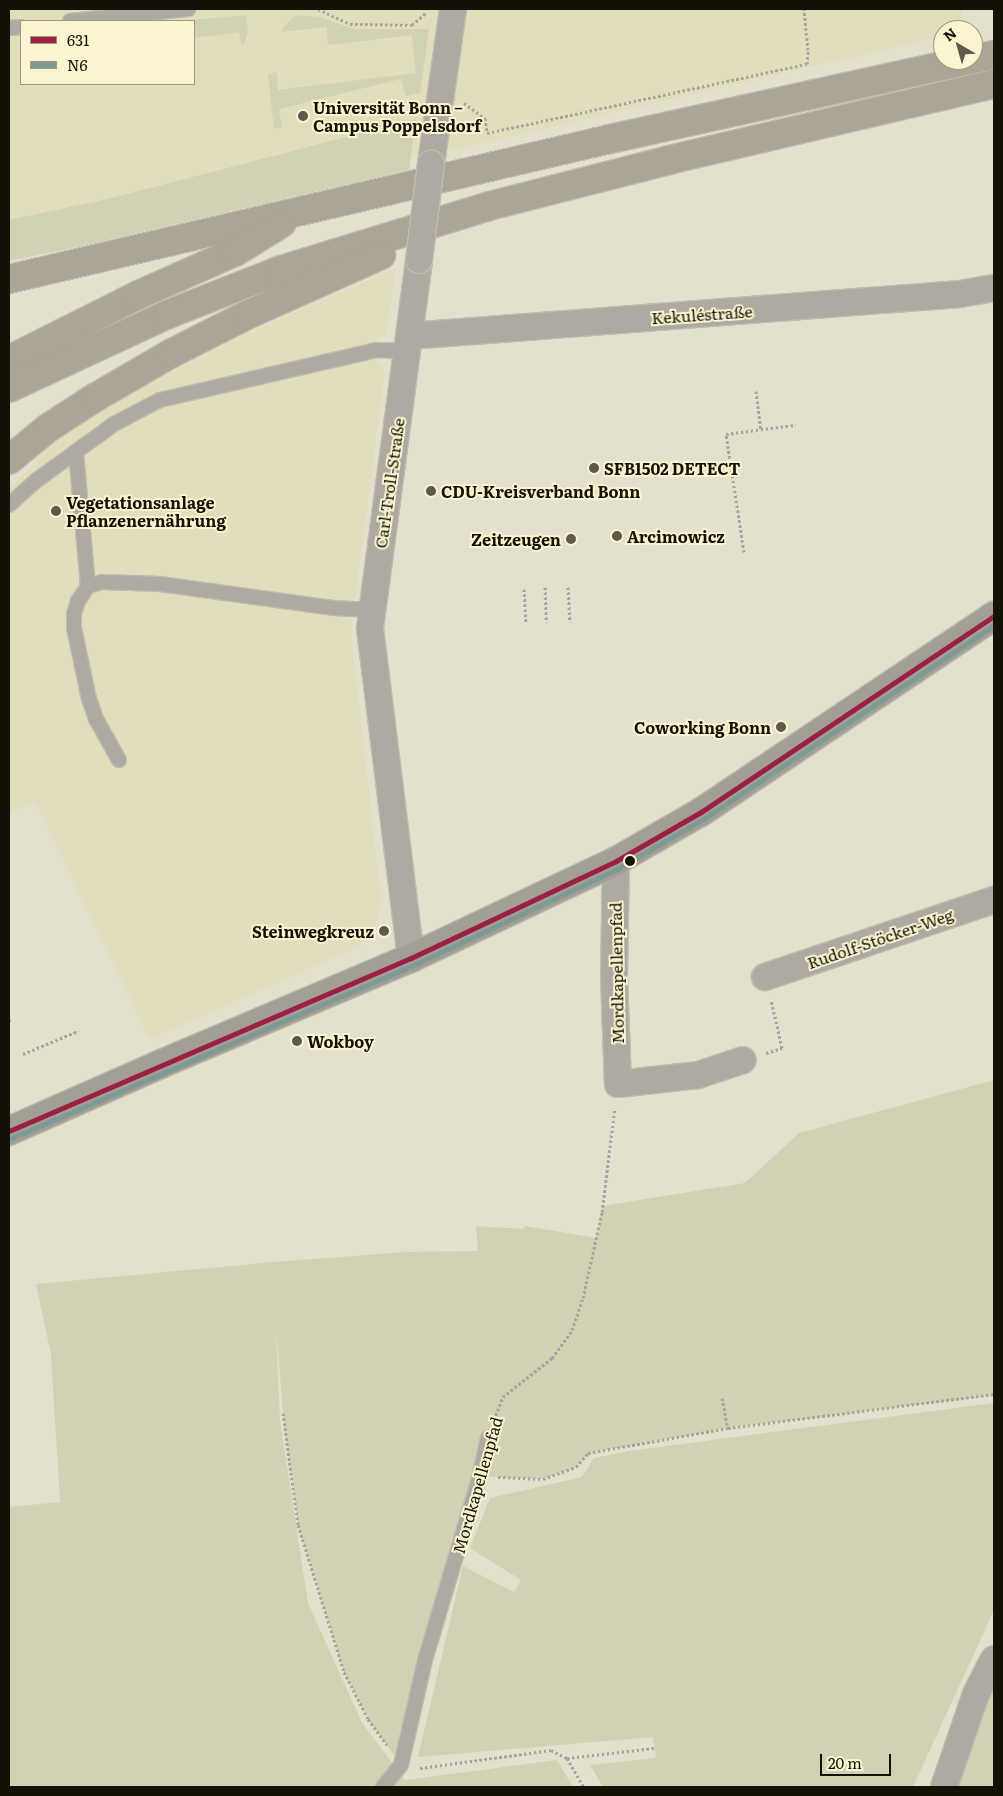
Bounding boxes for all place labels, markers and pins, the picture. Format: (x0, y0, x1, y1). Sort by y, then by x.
place label: Universität Bonn – Campus Poppelsdorf (313, 97, 481, 135)
marker: Universität Bonn – Campus Poppelsdorf (297, 110, 309, 122)
place label: SFB1502 DETECT (604, 458, 740, 478)
marker: SFB1502 DETECT (588, 462, 600, 474)
place label: CDU-Kreisverband Bonn (441, 481, 640, 501)
marker: CDU-Kreisverband Bonn (425, 485, 437, 497)
place label: Vegetationsanlage Pflanzenernährung (66, 492, 226, 530)
marker: Vegetationsanlage Pflanzenernährung (50, 505, 62, 517)
place label: Arcimowicz (627, 526, 725, 546)
place label: Zeitzeugen (471, 529, 561, 549)
marker: Arcimowicz (611, 530, 623, 542)
marker: Zeitzeugen (565, 533, 577, 545)
place label: Coworking Bonn (634, 717, 771, 737)
marker: Coworking Bonn (775, 721, 787, 733)
unlabelled marker (625, 856, 635, 866)
place label: Steinwegkreuz (252, 921, 374, 941)
marker: Steinwegkreuz (378, 925, 390, 937)
place label: Wokboy (307, 1031, 374, 1051)
marker: Wokboy (291, 1035, 303, 1047)

